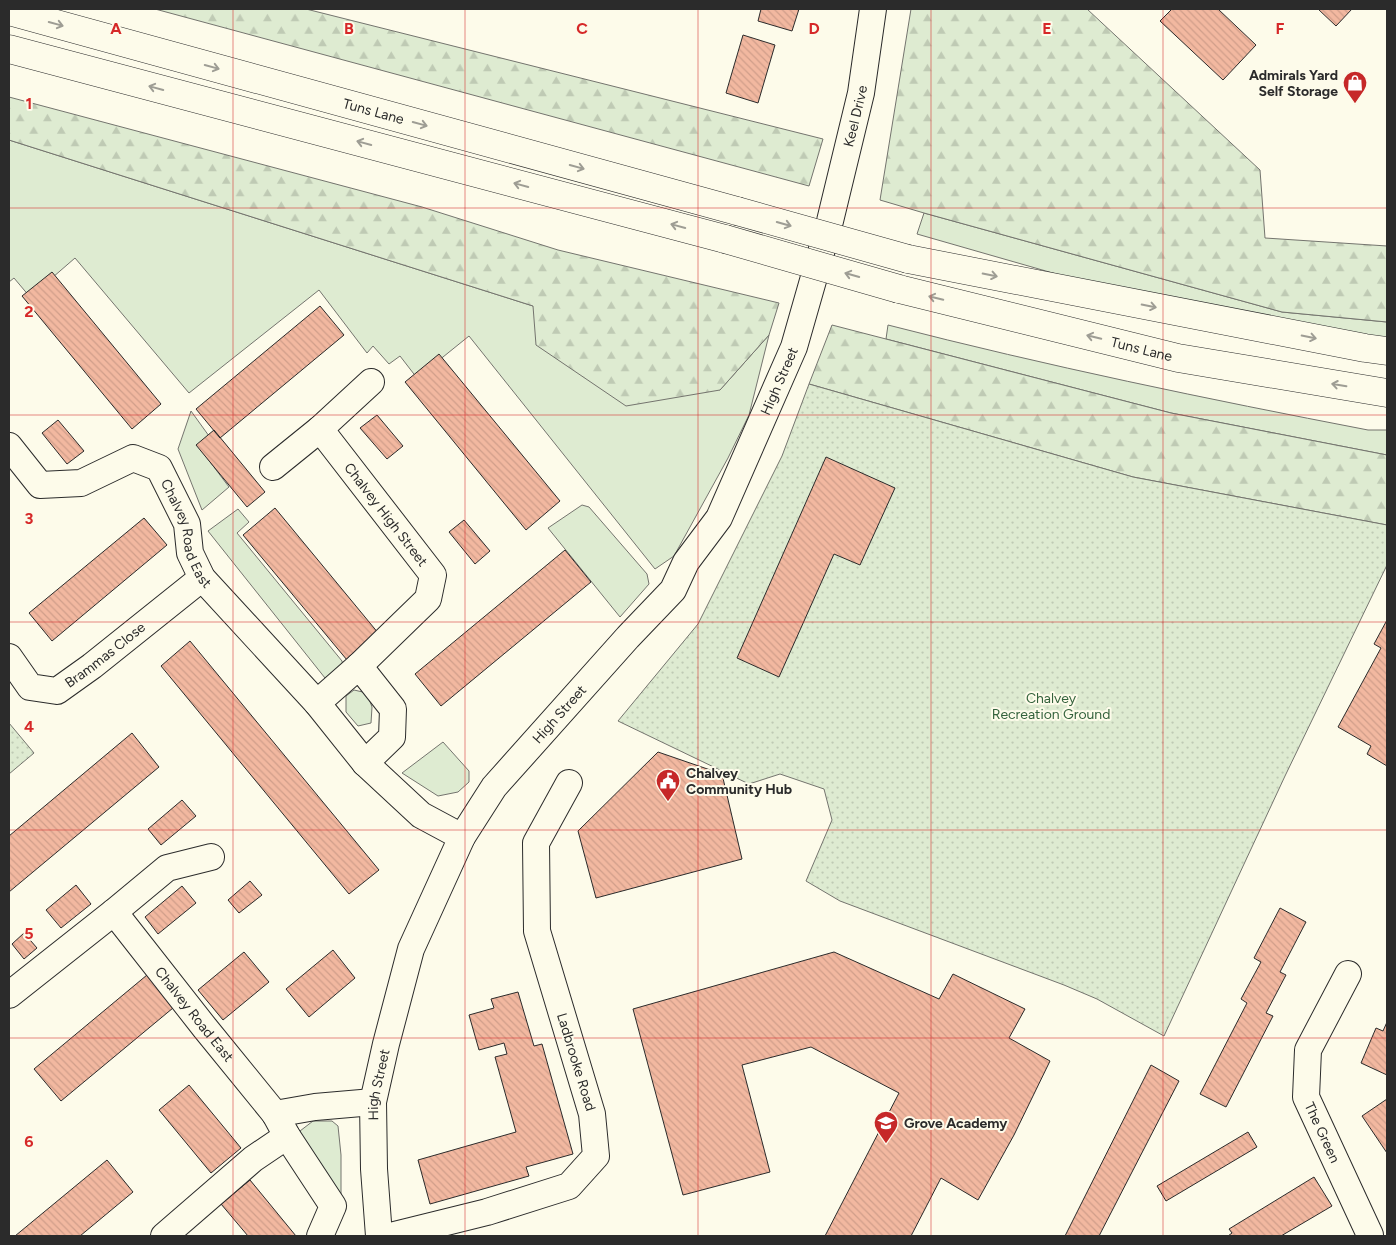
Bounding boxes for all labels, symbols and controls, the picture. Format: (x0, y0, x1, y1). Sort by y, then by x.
text: A (110, 19, 122, 38)
text: B (344, 19, 354, 38)
text: C (576, 19, 588, 38)
text: D (808, 19, 820, 38)
text: E (1042, 19, 1052, 38)
text: F (1276, 19, 1285, 38)
one-way arrow (47, 20, 63, 30)
one-way arrow (204, 63, 220, 73)
place label: Admirals Yard Self Storage (1249, 67, 1338, 100)
shop icon: Admirals Yard Self Storage (1342, 70, 1368, 104)
one-way arrow (148, 83, 164, 92)
street label: Keel Drive (840, 84, 871, 149)
text: 1 (26, 94, 32, 113)
street label: Tuns Lane (341, 95, 406, 128)
one-way arrow (411, 120, 427, 129)
one-way arrow (356, 138, 372, 147)
one-way arrow (568, 163, 584, 172)
one-way arrow (513, 180, 529, 189)
one-way arrow (775, 220, 791, 230)
one-way arrow (670, 221, 686, 231)
one-way arrow (844, 270, 860, 280)
one-way arrow (981, 271, 997, 280)
one-way arrow (929, 293, 945, 302)
text: 2 (24, 302, 34, 321)
one-way arrow (1141, 302, 1157, 312)
one-way arrow (1086, 332, 1102, 341)
street label: Tuns Lane (1109, 333, 1174, 365)
one-way arrow (1300, 333, 1316, 343)
street label: High Street (757, 344, 801, 418)
one-way arrow (1332, 379, 1348, 389)
street label: Chalvey High Street (341, 459, 431, 569)
street label: Chalvey Road East (157, 476, 215, 591)
text: 3 (25, 509, 34, 528)
street label: Brammas Close (62, 618, 149, 691)
street label: High Street (529, 681, 590, 747)
park label: Chalvey Recreation Ground (992, 690, 1110, 723)
text: 4 (24, 717, 34, 736)
place label: Chalvey Community Hub (686, 765, 792, 798)
public building icon: Chalvey Community Hub (655, 768, 681, 802)
text: 5 (24, 924, 34, 943)
street label: Chalvey Road East (152, 963, 237, 1065)
street label: Ladbrooke Road (553, 1011, 599, 1113)
street label: High Street (364, 1047, 393, 1121)
street label: The Green (1301, 1099, 1344, 1166)
school or university icon: Grove Academy (873, 1110, 899, 1144)
place label: Grove Academy (904, 1115, 1008, 1132)
text: 6 (24, 1132, 34, 1151)

